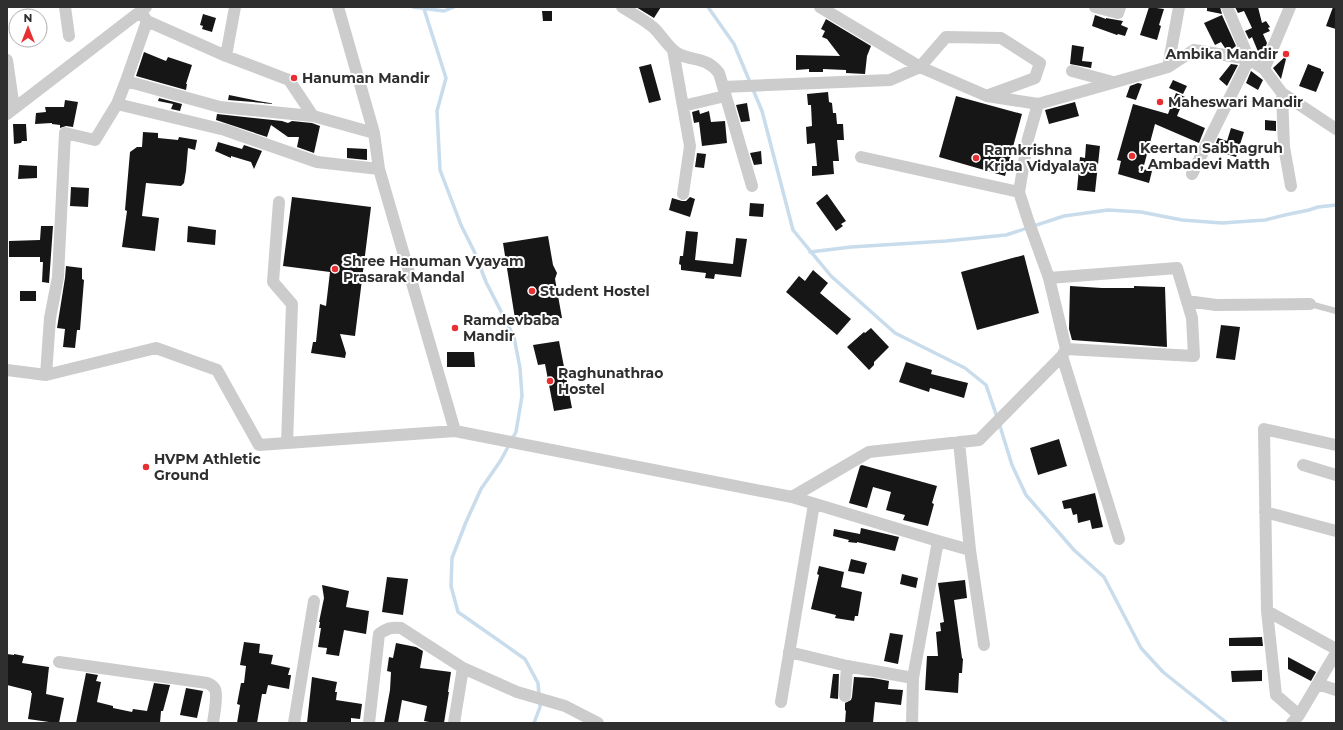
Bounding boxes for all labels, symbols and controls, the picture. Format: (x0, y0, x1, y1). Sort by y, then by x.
north arrow (8, 8, 48, 48)
text: N (24, 11, 32, 25)
place label: Ambika Mandir (1164, 45, 1278, 63)
marker: Ambika Mandir (1281, 49, 1291, 59)
place label: Hanuman Mandir (302, 69, 430, 87)
marker: Hanuman Mandir (289, 73, 299, 83)
place label: Maheswari Mandir (1168, 93, 1303, 111)
marker: Maheswari Mandir (1155, 97, 1165, 107)
place label: Keertan Sabhagruh , Ambadevi Matth (1140, 139, 1283, 173)
place label: Ramkrishna Krida Vidyalaya (984, 141, 1097, 175)
marker: Keertan Sabhagruh , Ambadevi Matth (1127, 151, 1137, 161)
marker: Ramkrishna Krida Vidyalaya (971, 153, 981, 163)
place label: Shree Hanuman Vyayam Prasarak Mandal (343, 252, 524, 286)
marker: Shree Hanuman Vyayam Prasarak Mandal (330, 264, 340, 274)
place label: Student Hostel (540, 282, 650, 300)
marker: Student Hostel (527, 286, 537, 296)
place label: Ramdevbaba Mandir (463, 311, 560, 345)
marker: Ramdevbaba Mandir (450, 323, 460, 333)
place label: Raghunathrao Hostel (558, 364, 663, 398)
marker: Raghunathrao Hostel (545, 376, 555, 386)
place label: HVPM Athletic Ground (154, 450, 262, 484)
marker: HVPM Athletic Ground (141, 462, 151, 472)

